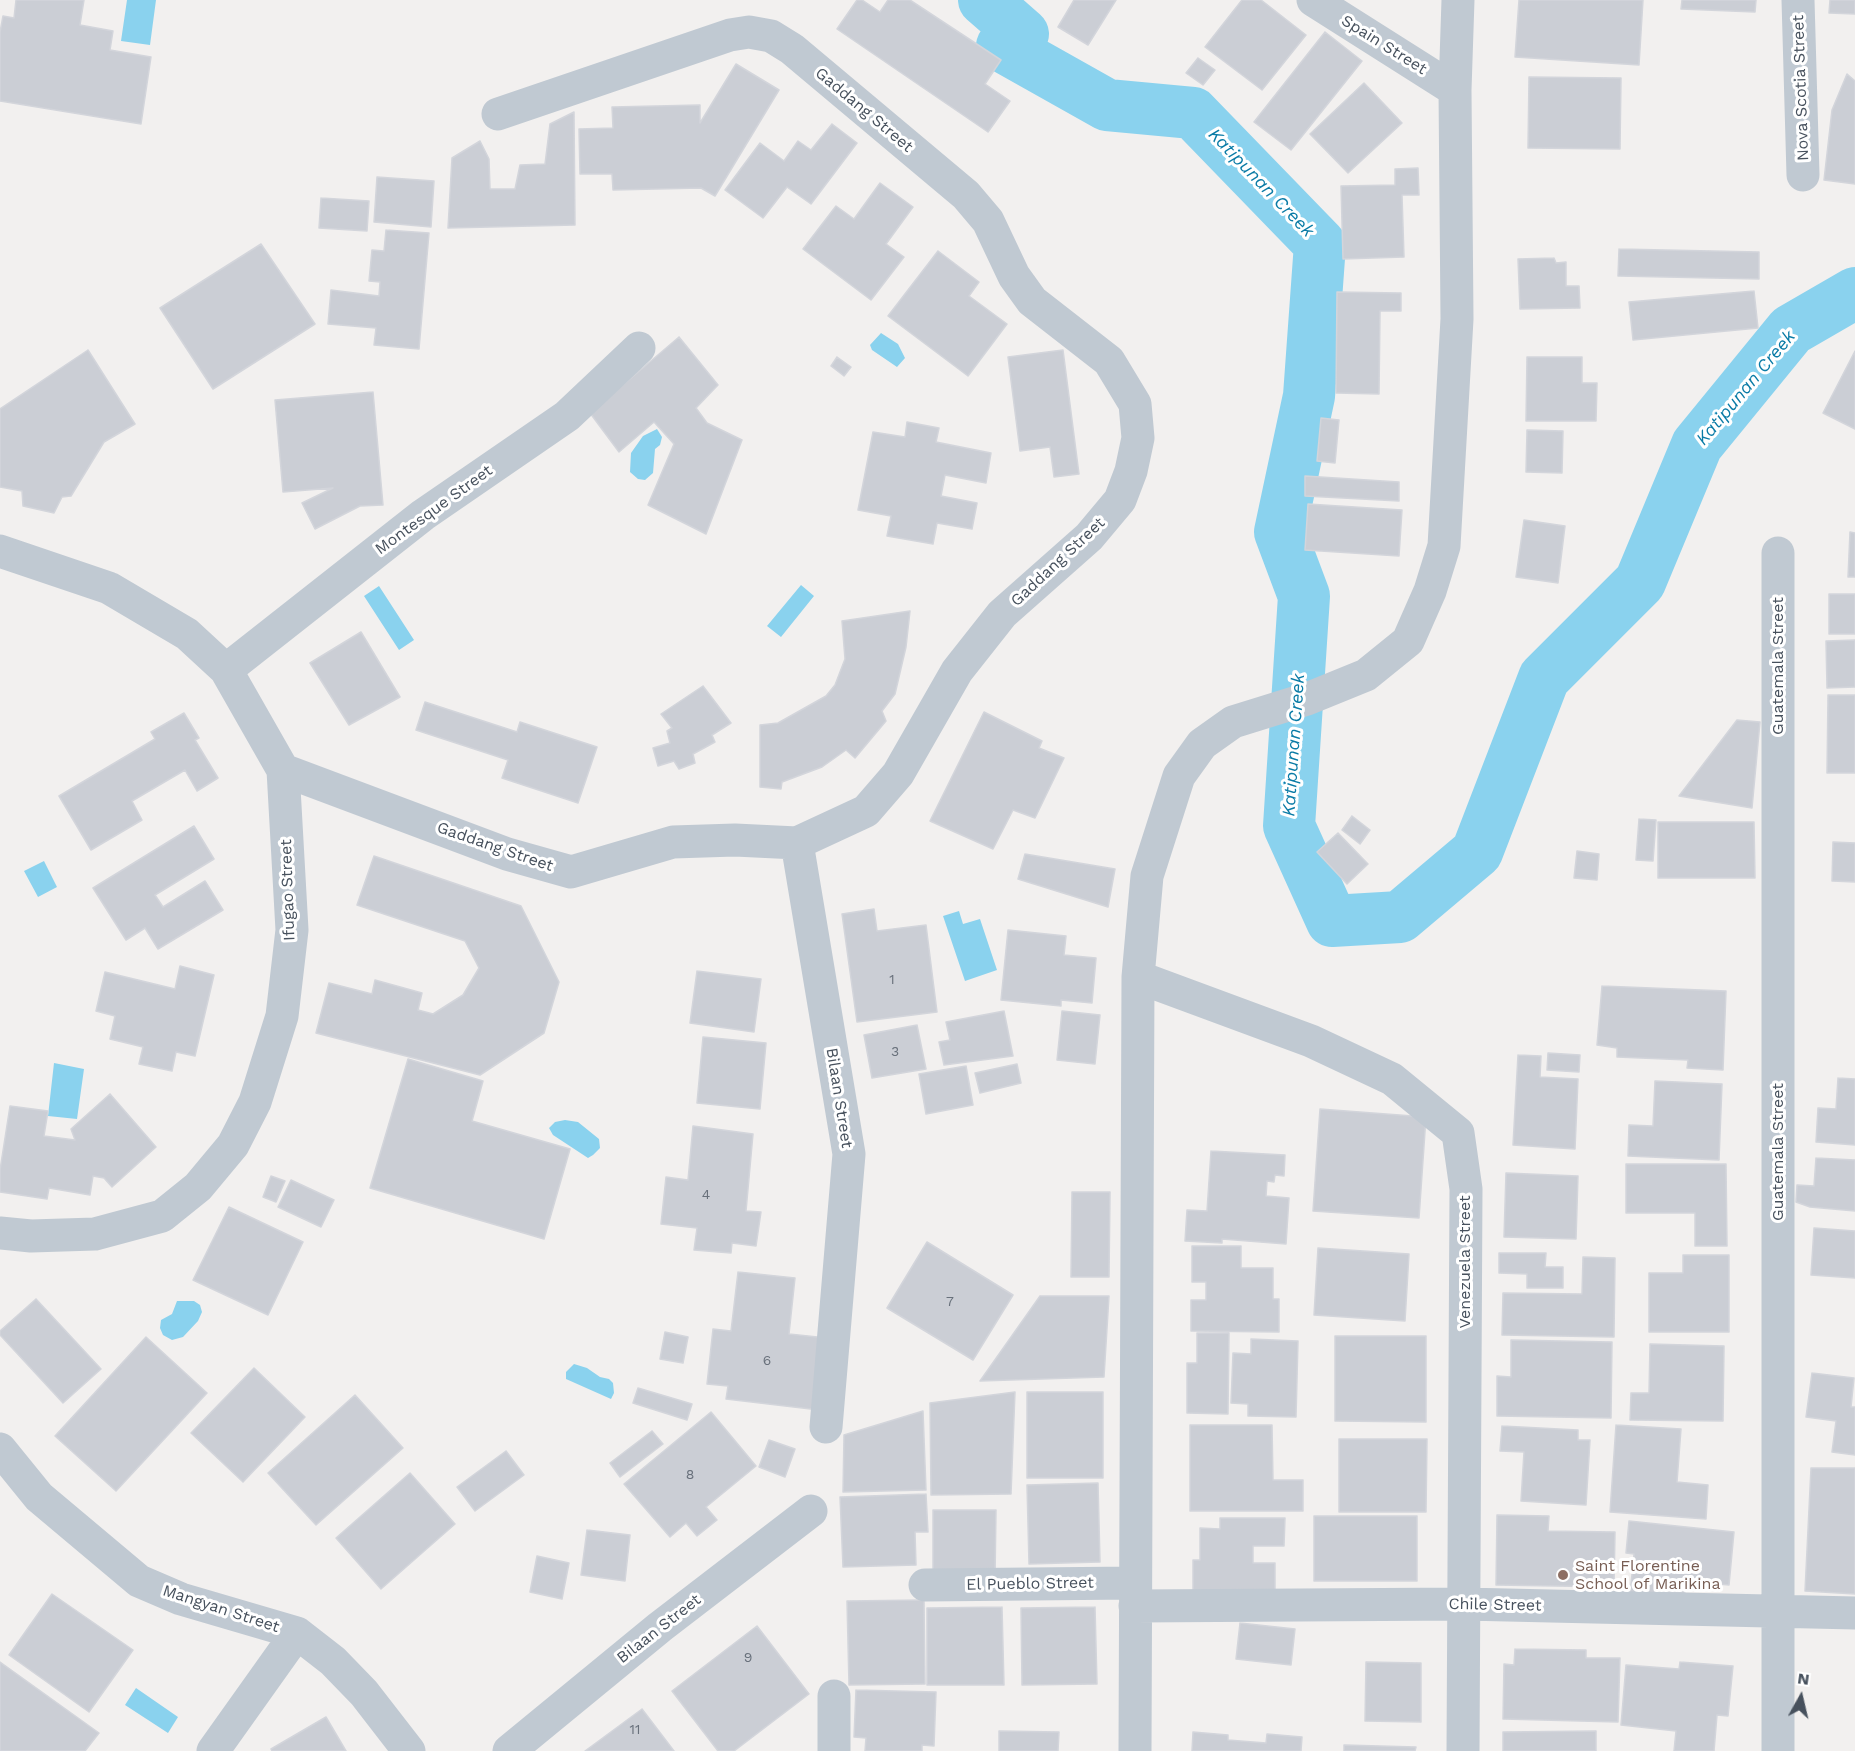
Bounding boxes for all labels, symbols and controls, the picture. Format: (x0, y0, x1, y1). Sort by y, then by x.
street label: Spain Street (1338, 11, 1430, 79)
street label: Nova Scotia Street (1789, 15, 1813, 161)
street label: Gaddang Street (811, 64, 917, 156)
water label: Katipunan Creek (1203, 124, 1319, 242)
water label: Katipunan Creek (1692, 326, 1800, 450)
street label: Montesque Street (372, 461, 496, 559)
street label: Gaddang Street (1007, 513, 1109, 611)
street label: Guatemala Street (1768, 597, 1788, 735)
water label: Katipunan Creek (1278, 673, 1310, 817)
street label: Gaddang Street (434, 818, 556, 876)
street label: Ifugao Street (277, 839, 299, 941)
house number: 1 (889, 972, 895, 988)
house number: 3 (891, 1044, 899, 1060)
street label: Bilaan Street (822, 1047, 856, 1149)
street label: Guatemala Street (1768, 1083, 1788, 1221)
house number: 4 (702, 1187, 710, 1203)
street label: Venezuela Street (1455, 1195, 1475, 1329)
house number: 7 (946, 1294, 954, 1310)
house number: 6 (763, 1353, 771, 1369)
house number: 8 (686, 1467, 694, 1483)
place label: Saint Florentine School of Marikina (1575, 1556, 1721, 1594)
marker: Saint Florentine School of Marikina (1556, 1568, 1570, 1582)
street label: El Pueblo Street (966, 1573, 1094, 1595)
street label: Mangyan Street (160, 1581, 282, 1637)
street label: Bilaan Street (613, 1590, 705, 1668)
street label: Chile Street (1448, 1595, 1542, 1615)
house number: 9 (744, 1650, 752, 1666)
north arrow (1771, 1667, 1831, 1727)
text: N (1796, 1668, 1811, 1689)
house number: 11 (630, 1722, 640, 1738)

